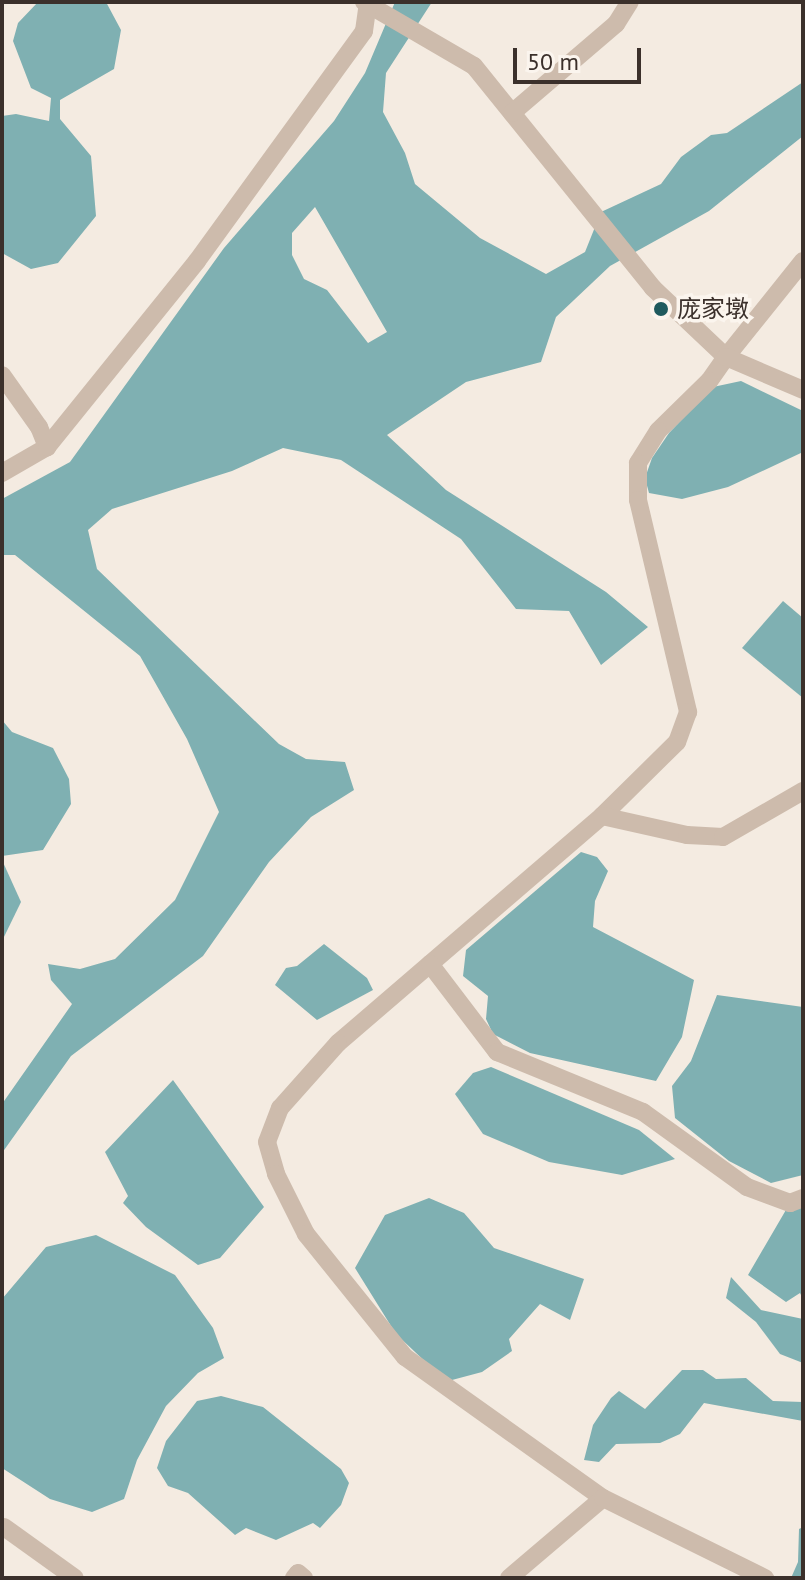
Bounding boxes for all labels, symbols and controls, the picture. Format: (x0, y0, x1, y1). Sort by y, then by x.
scale bar (517, 32, 645, 82)
text: 50 m (527, 46, 579, 77)
place label: 庞家墩 (677, 295, 749, 323)
marker: 庞家墩 (652, 300, 670, 318)

